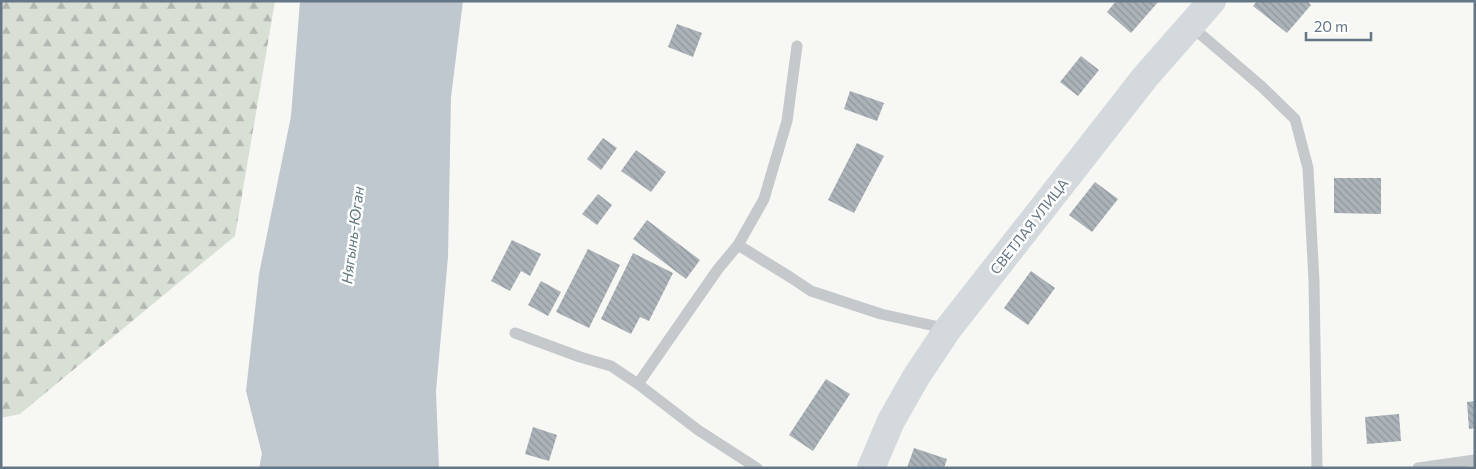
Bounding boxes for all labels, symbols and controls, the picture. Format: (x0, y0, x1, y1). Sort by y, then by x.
scale bar (1306, 10, 1371, 42)
text: 20 m (1314, 17, 1348, 35)
street label: СВЕТЛАЯ УЛИЦА (986, 174, 1072, 277)
water label: Нягынь-Юган (337, 185, 367, 285)

